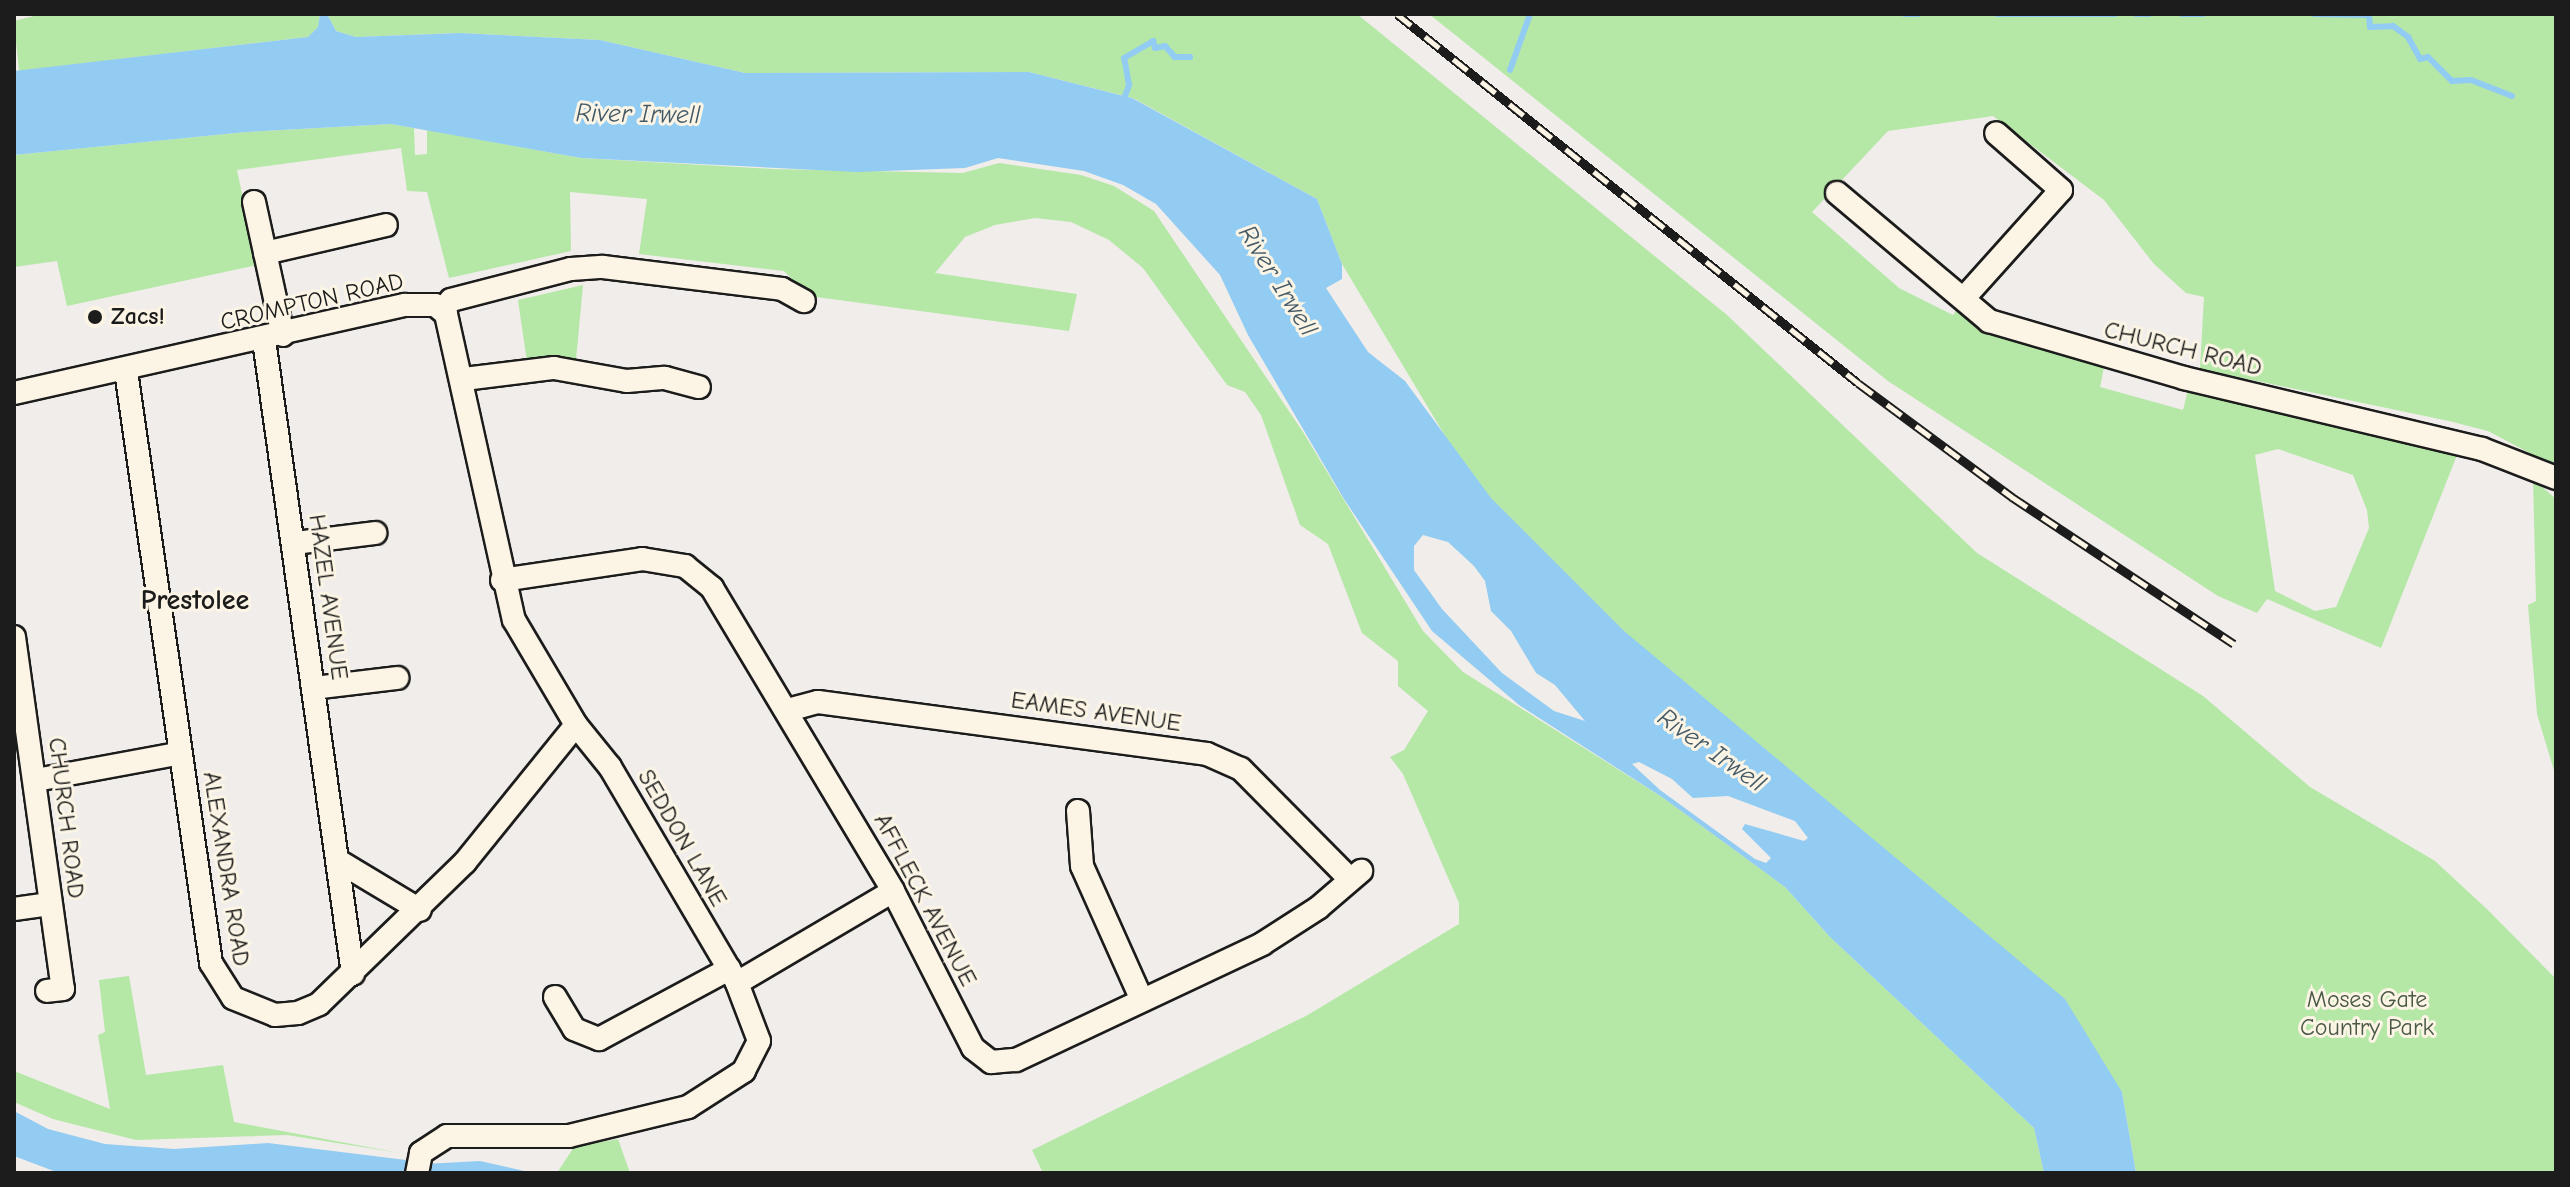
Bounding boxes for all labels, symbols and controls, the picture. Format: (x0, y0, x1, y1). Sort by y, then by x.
water label: River Irwell (575, 98, 701, 132)
water label: River Irwell (1231, 220, 1323, 342)
street label: CROMPTON ROAD (218, 267, 406, 337)
place label: Zacs! (111, 303, 165, 331)
marker: Zacs! (86, 308, 104, 326)
street label: CHURCH ROAD (2101, 315, 2265, 383)
street label: HAZEL AVENUE (302, 512, 354, 682)
district label: Prestolee (141, 583, 249, 617)
street label: EAMES AVENUE (1009, 686, 1183, 738)
water label: River Irwell (1651, 702, 1771, 800)
street label: CHURCH ROAD (42, 736, 90, 900)
street label: SEDDON LANE (631, 764, 733, 912)
street label: ALEXANDRA ROAD (196, 770, 256, 968)
street label: AFFLECK AVENUE (867, 809, 983, 991)
park label: Moses Gate Country Park (2300, 986, 2434, 1042)

